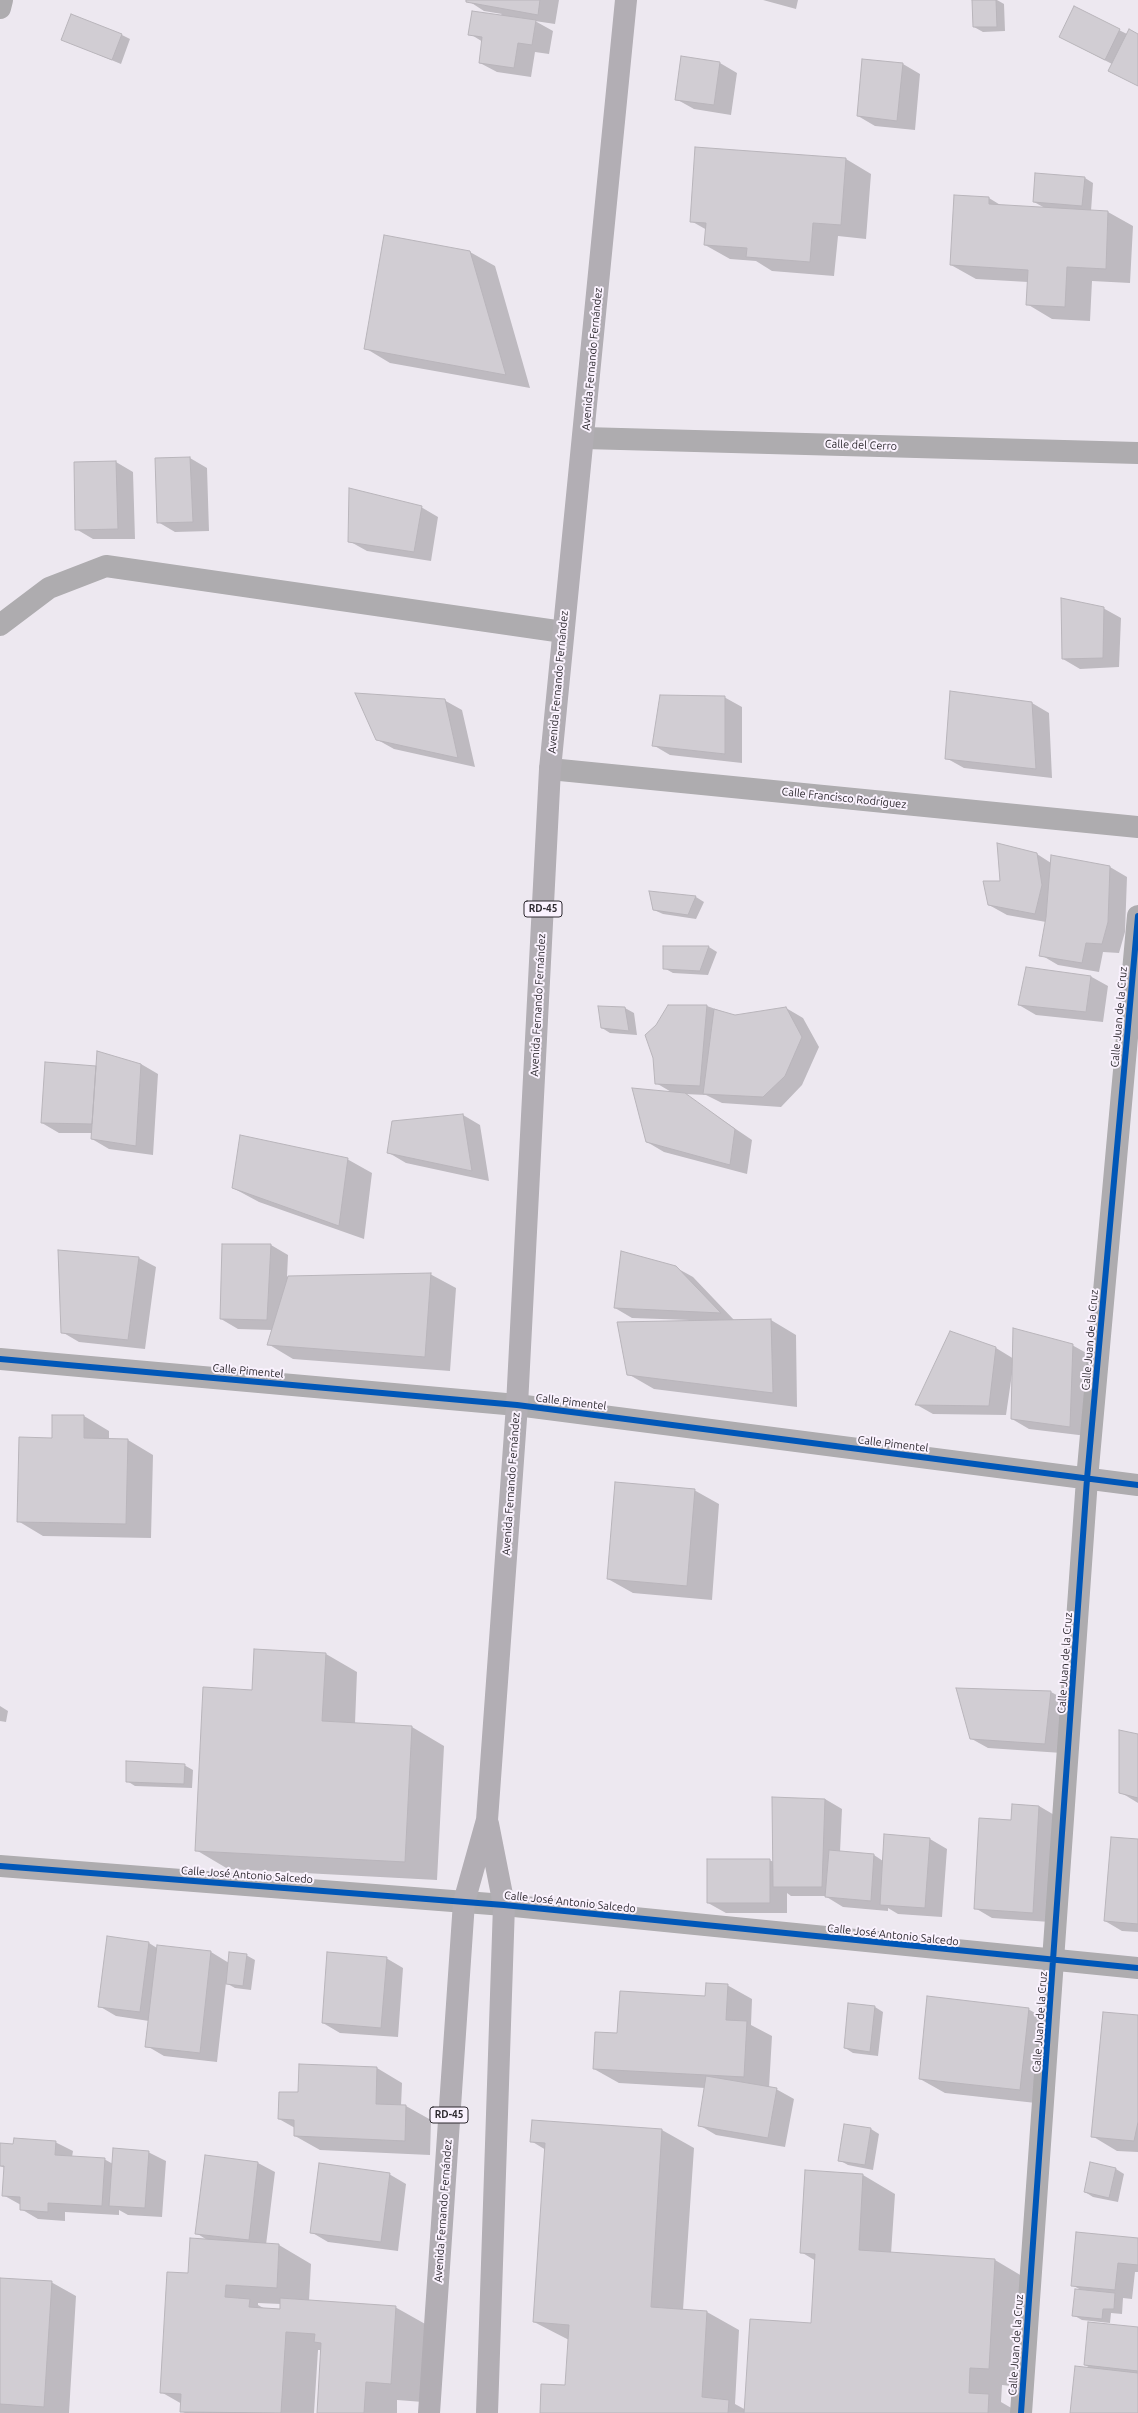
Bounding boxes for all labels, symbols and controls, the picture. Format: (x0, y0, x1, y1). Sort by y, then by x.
street label: Avenida Fernando Fernández (579, 287, 605, 431)
street label: Calle del Cerro (825, 437, 897, 453)
street label: Avenida Fernando Fernández (545, 610, 571, 754)
street label: Calle Francisco Rodríguez (781, 785, 907, 811)
road number: RD-45 (524, 901, 562, 917)
street label: Avenida Fernando Fernández (528, 933, 548, 1077)
street label: Calle Juan de la Cruz (1108, 966, 1130, 1068)
street label: Calle Juan de la Cruz (1079, 1289, 1101, 1391)
street label: Calle Pimentel (212, 1361, 284, 1381)
street label: Calle Pimentel (535, 1391, 607, 1413)
street label: Avenida Fernando Fernández (499, 1412, 523, 1556)
street label: Calle Pimentel (857, 1433, 929, 1455)
street label: Calle Juan de la Cruz (1055, 1612, 1075, 1714)
street label: Calle José Antonio Salcedo (181, 1864, 313, 1886)
street label: Calle José Antonio Salcedo (503, 1889, 637, 1915)
street label: Calle José Antonio Salcedo (826, 1922, 960, 1948)
street label: Calle Juan de la Cruz (1030, 1971, 1050, 2073)
road number: RD-45 (430, 2107, 468, 2123)
street label: Avenida Fernando Fernández (431, 2139, 455, 2283)
street label: Calle Juan de la Cruz (1006, 2294, 1026, 2396)

